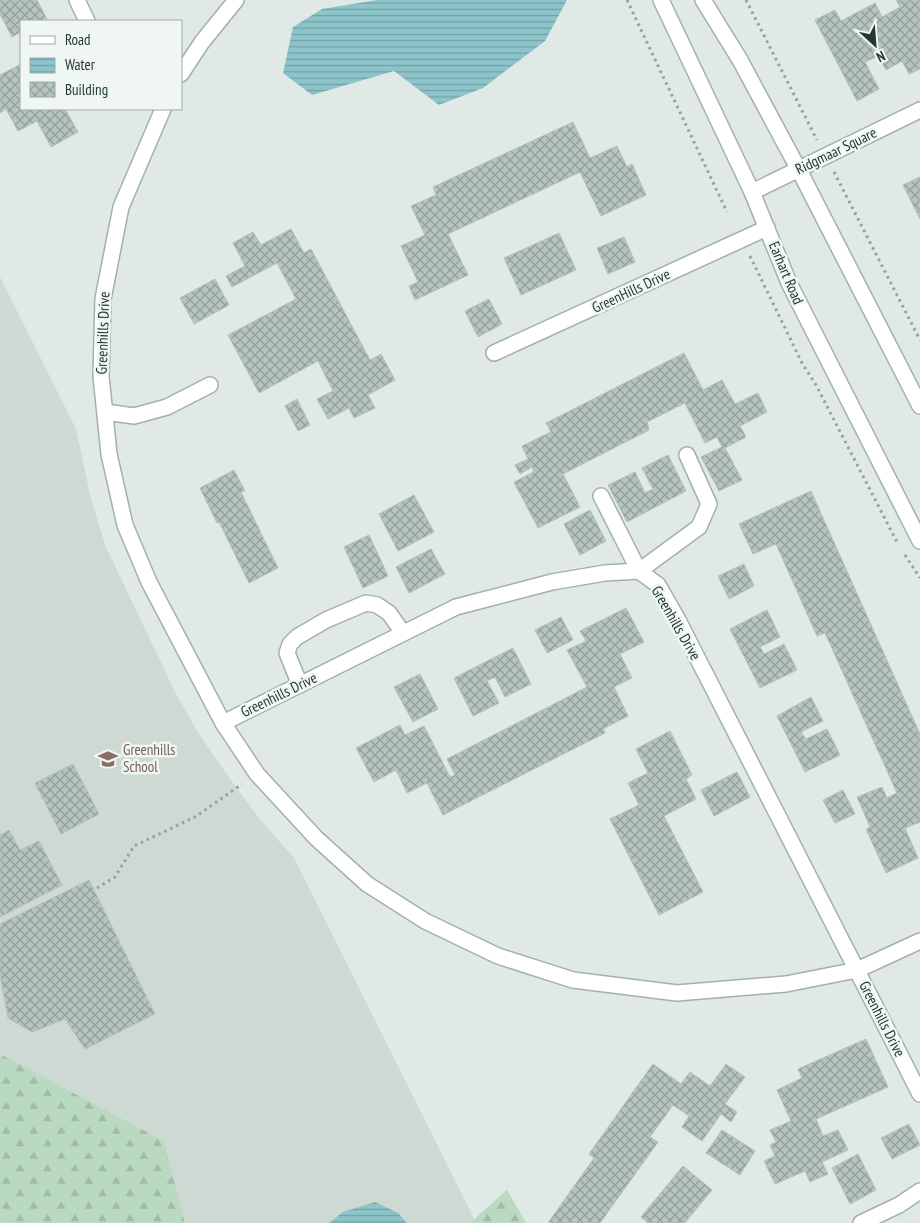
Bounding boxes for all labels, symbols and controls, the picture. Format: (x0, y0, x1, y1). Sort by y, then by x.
legend (20, 20, 182, 110)
north arrow (850, 20, 900, 70)
text: Road (65, 30, 91, 49)
text: N (873, 47, 888, 66)
text: Water (65, 55, 96, 74)
text: Building (65, 80, 108, 99)
street label: Ridgmaar Square (792, 123, 880, 178)
street label: Earhart Road (765, 238, 808, 307)
street label: GreenHills Drive (589, 264, 673, 317)
street label: Greenhills Drive (92, 291, 113, 375)
street label: Greenhills Drive (648, 582, 705, 663)
street label: Greenhills Drive (237, 668, 320, 721)
place label: Greenhills School (123, 740, 175, 776)
school or university icon: Greenhills School (97, 748, 119, 770)
street label: Greenhills Drive (855, 978, 910, 1060)

